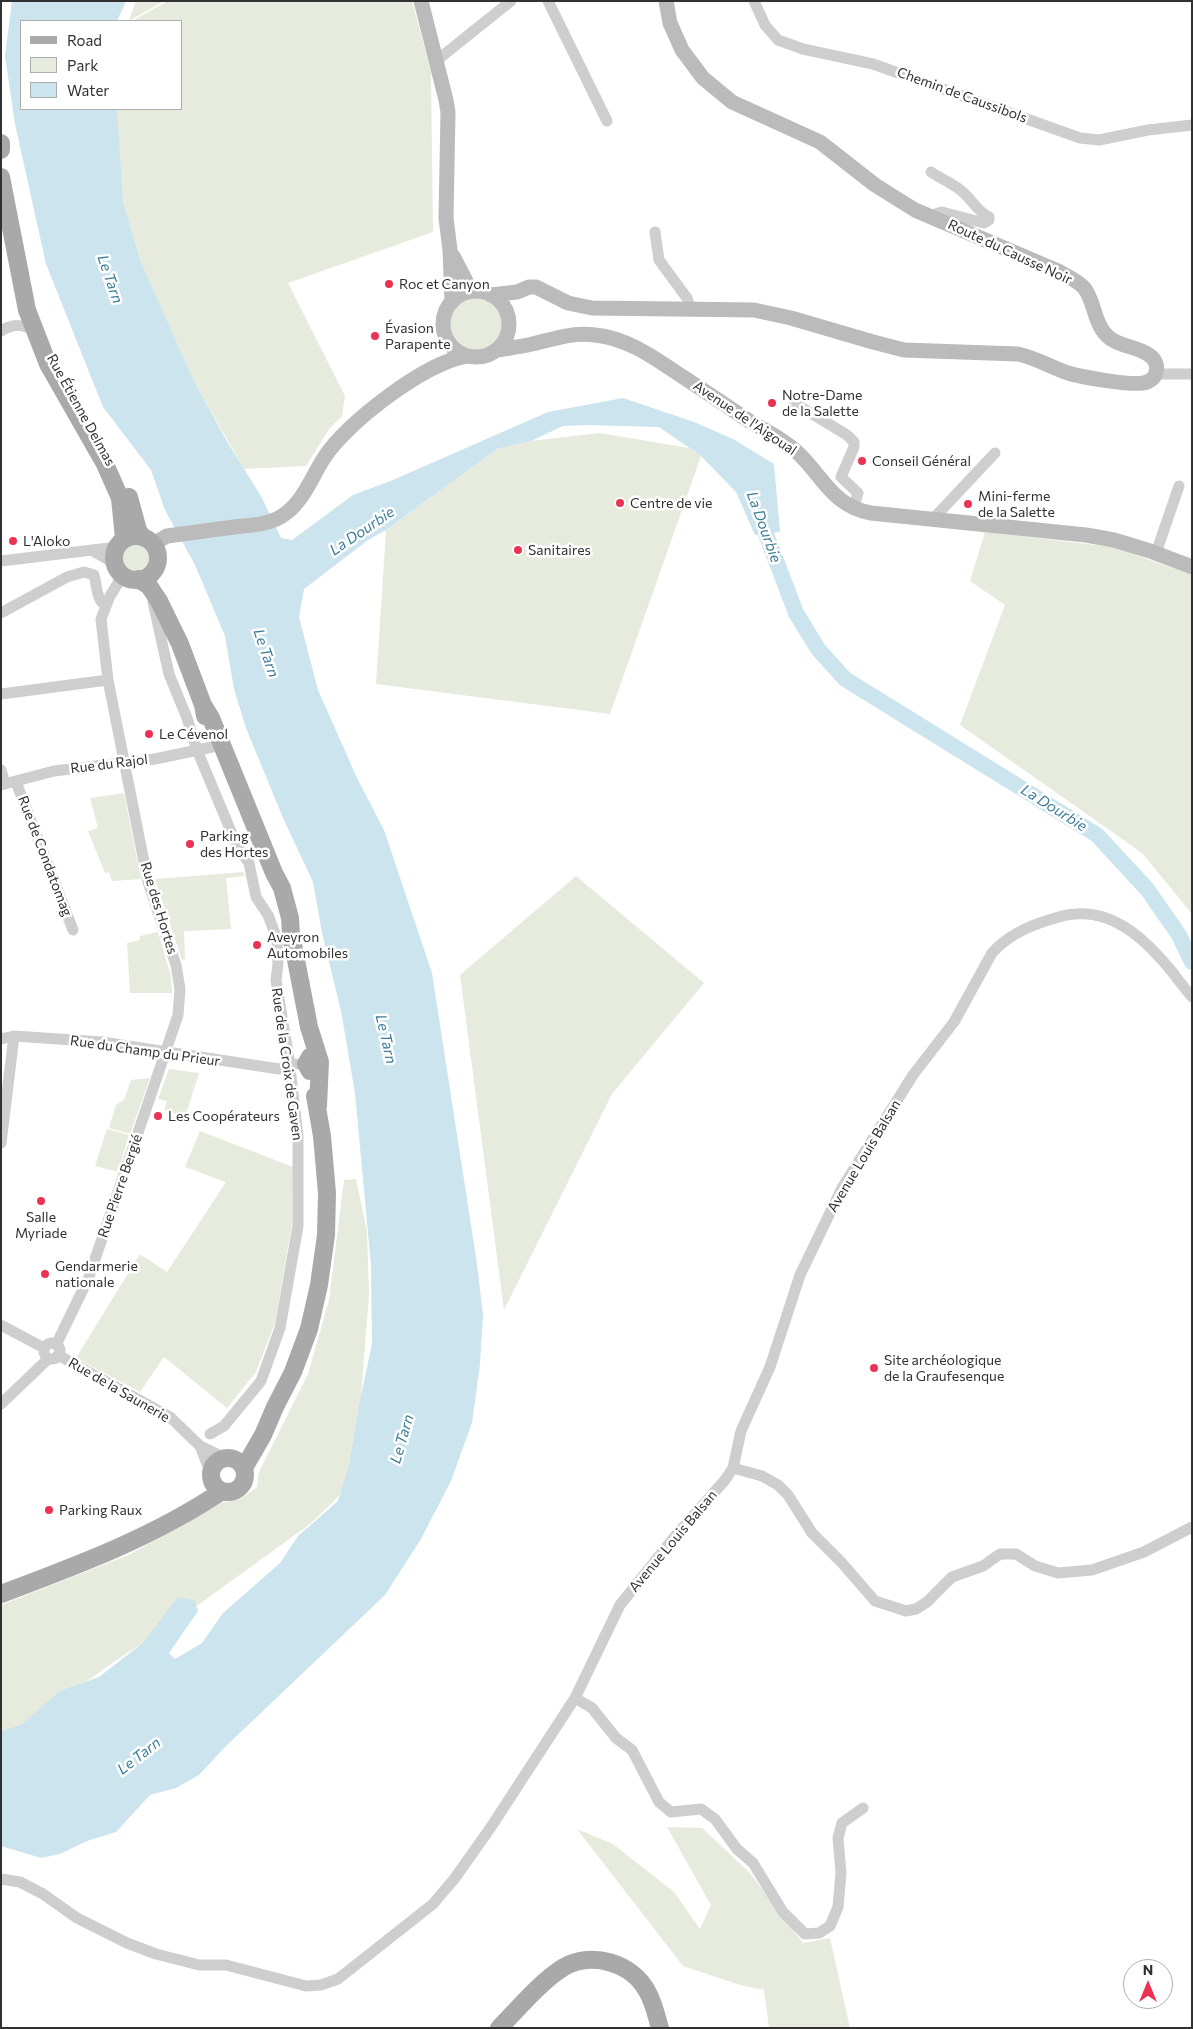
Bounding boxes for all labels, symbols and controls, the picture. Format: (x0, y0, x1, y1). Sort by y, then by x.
legend (20, 20, 182, 110)
text: Road (67, 31, 102, 49)
text: Park (67, 56, 98, 74)
street label: Chemin de Caussibols (895, 64, 1029, 126)
text: Water (67, 81, 109, 99)
street label: Route du Causse Noir (945, 216, 1075, 288)
water label: Le Tarn (93, 252, 127, 306)
place label: Roc et Canyon (399, 276, 490, 292)
marker: Roc et Canyon (383, 278, 395, 290)
place label: Évasion Parapente (385, 320, 451, 352)
marker: Évasion Parapente (369, 330, 381, 342)
street label: Rue Étienne Delmas (43, 351, 119, 469)
street label: Avenue de l'Aigoual (690, 377, 800, 459)
place label: Notre-Dame de la Salette (782, 387, 862, 420)
marker: Notre-Dame de la Salette (766, 397, 778, 409)
place label: Conseil Général (872, 453, 971, 469)
marker: Conseil Général (856, 455, 868, 467)
place label: Mini-ferme de la Salette (978, 488, 1055, 520)
water label: La Dourbie (743, 489, 785, 565)
place label: Centre de vie (630, 495, 712, 511)
marker: Centre de vie (614, 497, 626, 509)
marker: Mini-ferme de la Salette (962, 498, 974, 510)
water label: La Dourbie (326, 503, 398, 559)
place label: L'Aloko (23, 533, 70, 549)
marker: L'Aloko (7, 535, 19, 547)
place label: Sanitaires (528, 542, 591, 558)
marker: Sanitaires (512, 544, 524, 556)
water label: Le Tarn (249, 626, 283, 680)
place label: Le Cévenol (159, 726, 228, 742)
marker: Le Cévenol (143, 728, 155, 740)
street label: Rue du Rajol (69, 751, 149, 777)
water label: La Dourbie (1018, 781, 1090, 835)
street label: Rue de Condatomag (14, 793, 76, 919)
place label: Parking des Hortes (200, 828, 268, 860)
marker: Parking des Hortes (184, 838, 196, 850)
street label: Rue des Hortes (137, 860, 181, 956)
place label: Aveyron Automobiles (267, 929, 348, 962)
marker: Aveyron Automobiles (251, 939, 263, 951)
street label: Rue de la Croix de Gaven (268, 987, 306, 1141)
water label: Le Tarn (372, 1013, 400, 1065)
street label: Rue du Champ du Prieur (69, 1032, 221, 1070)
street label: Avenue Louis Balsan (824, 1097, 904, 1215)
place label: Les Coopérateurs (168, 1108, 280, 1124)
marker: Les Coopérateurs (152, 1110, 164, 1122)
street label: Rue Pierre Bergié (94, 1132, 146, 1240)
marker: Salle Myriade (35, 1195, 47, 1207)
place label: Salle Myriade (15, 1209, 67, 1242)
place label: Gendarmerie nationale (55, 1258, 138, 1290)
marker: Gendarmerie nationale (39, 1268, 51, 1280)
place label: Site archéologique de la Graufesenque (884, 1352, 1004, 1384)
street label: Rue de la Saunerie (65, 1354, 173, 1426)
marker: Site archéologique de la Graufesenque (868, 1362, 880, 1374)
water label: Le Tarn (386, 1412, 418, 1466)
street label: Avenue Louis Balsan (625, 1487, 721, 1595)
place label: Parking Raux (59, 1502, 142, 1518)
marker: Parking Raux (43, 1504, 55, 1516)
water label: Le Tarn (114, 1733, 164, 1779)
north arrow (1123, 1959, 1173, 2009)
text: N (1143, 1961, 1153, 1978)

